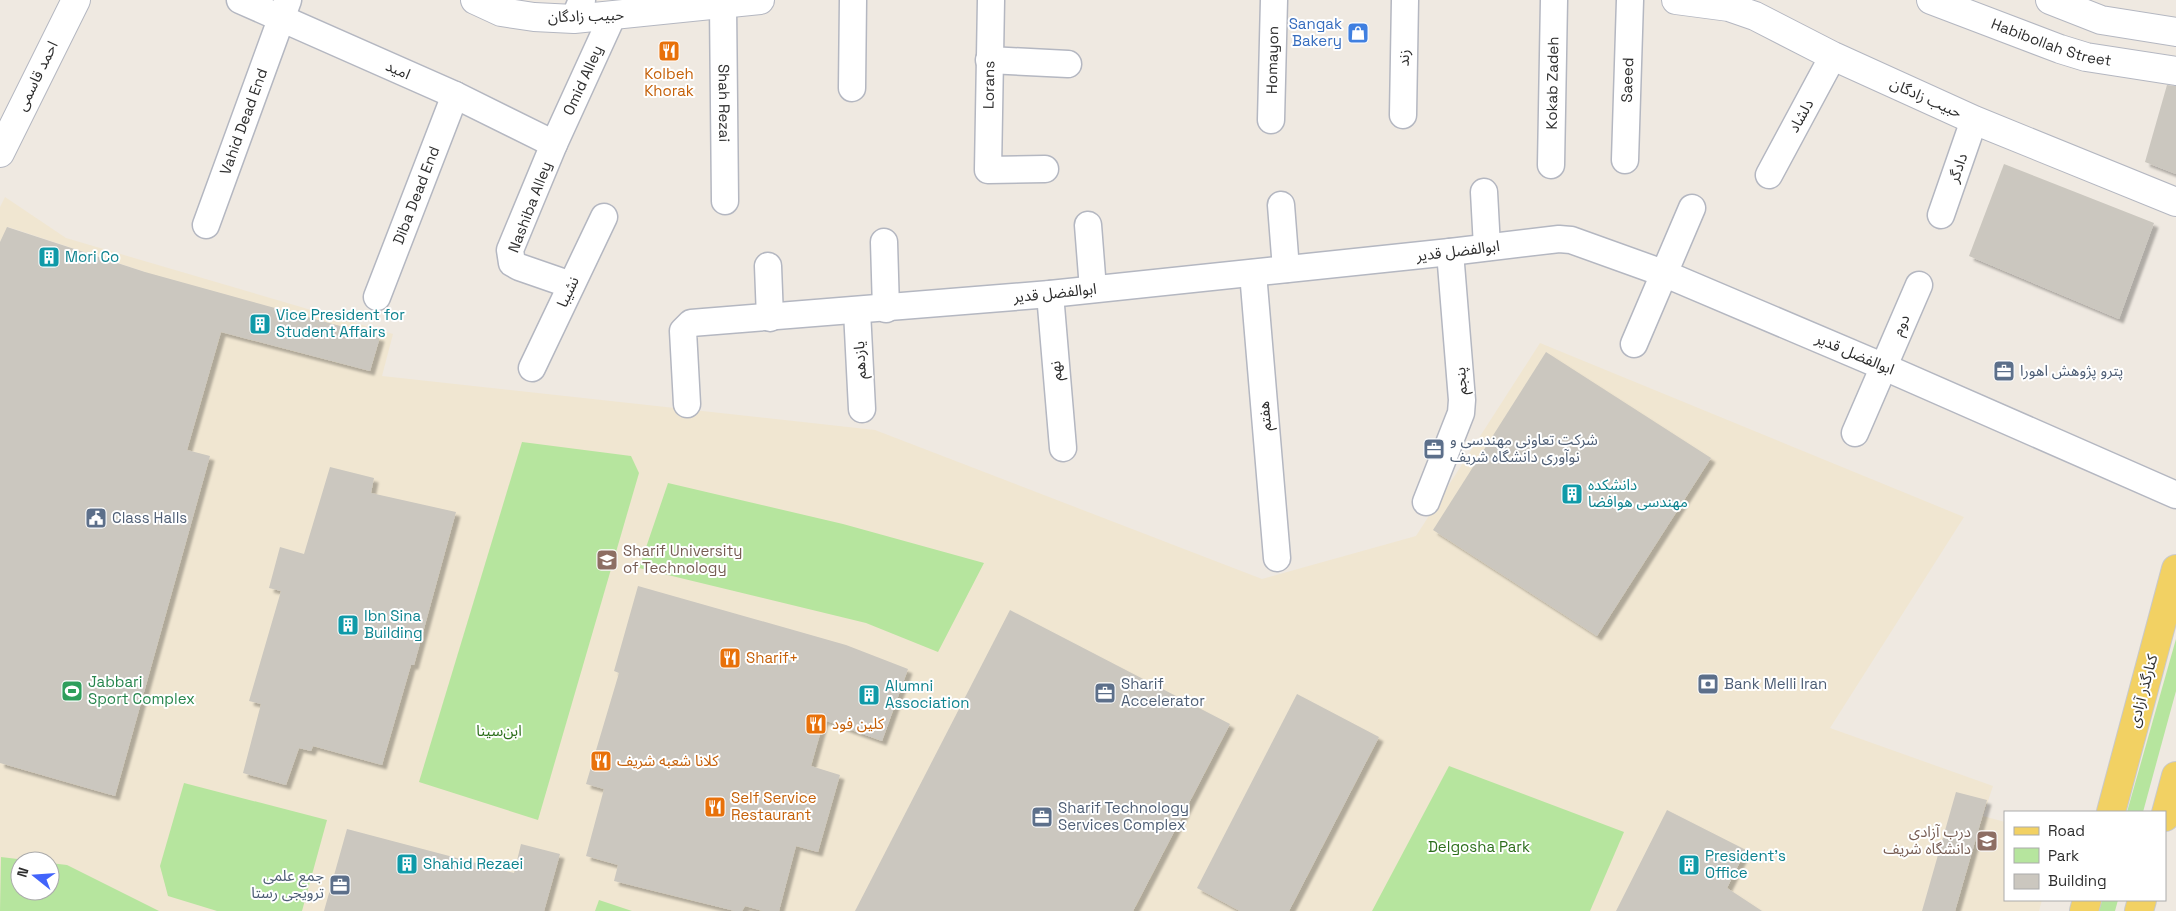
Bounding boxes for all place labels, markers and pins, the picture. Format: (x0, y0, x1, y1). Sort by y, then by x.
place label: Sangak Bakery (1289, 14, 1342, 50)
shop icon: Sangak Bakery (1346, 21, 1370, 45)
restaurant icon: Kolbeh Khorak (657, 39, 681, 63)
place label: Kolbeh Khorak (644, 64, 694, 100)
building icon: Mori Co (37, 245, 61, 269)
place label: Mori Co (65, 247, 119, 266)
place label: Vice President for Student Affairs (276, 305, 405, 341)
building icon: Vice President for Student Affairs (248, 312, 272, 336)
office icon: پترو پژوهش اهورا (1992, 359, 2016, 383)
place label: پترو پژوهش اهورا (2020, 361, 2123, 381)
place label: شرکت تعاونی مهندسی و نوآوری دانشگاه شریف (1450, 430, 1598, 466)
office icon: شرکت تعاونی مهندسی و نوآوری دانشگاه شریف (1422, 437, 1446, 461)
place label: دانشکده مهندسی هوافضا (1588, 475, 1688, 511)
building icon: دانشکده مهندسی هوافضا (1560, 482, 1584, 506)
public building icon: Class Halls (84, 506, 108, 530)
place label: Class Halls (112, 508, 187, 527)
place label: Sharif University of Technology (623, 541, 743, 577)
school or university icon: Sharif University of Technology (595, 548, 619, 572)
place label: Ibn Sina Building (364, 606, 423, 642)
building icon: Ibn Sina Building (336, 613, 360, 637)
restaurant icon: Sharif+ (718, 646, 742, 670)
place label: Sharif+ (746, 648, 798, 667)
place label: Jabbari Sport Complex (88, 672, 195, 708)
bank icon: Bank Melli Iran (1696, 672, 1720, 696)
place label: Sharif Accelerator (1121, 674, 1205, 710)
place label: Bank Melli Iran (1724, 674, 1827, 693)
place label: Alumni Association (885, 676, 969, 712)
sports icon: Jabbari Sport Complex (60, 679, 84, 703)
office icon: Sharif Accelerator (1093, 681, 1117, 705)
building icon: Alumni Association (857, 683, 881, 707)
restaurant icon: کلین فود (804, 712, 828, 736)
place label: کلین فود (832, 714, 885, 733)
restaurant icon: کلانا شعبه شریف (589, 749, 613, 773)
place label: کلانا شعبه شریف (617, 751, 719, 770)
place label: Self Service Restaurant (731, 788, 817, 824)
restaurant icon: Self Service Restaurant (703, 795, 727, 819)
place label: Sharif Technology Services Complex (1058, 798, 1189, 834)
office icon: Sharif Technology Services Complex (1030, 805, 1054, 829)
place label: درب آزادی دانشگاه شریف (1883, 822, 1971, 858)
school or university icon: درب آزادی دانشگاه شریف (1975, 829, 1999, 853)
place label: President's Office (1705, 846, 1786, 882)
building icon: Shahid Rezaei (395, 852, 419, 876)
building icon: President's Office (1677, 853, 1701, 877)
place label: Shahid Rezaei (423, 854, 523, 873)
place label: جمع علمی ترویجی رستا (251, 866, 324, 902)
office icon: جمع علمی ترویجی رستا (328, 873, 352, 897)

